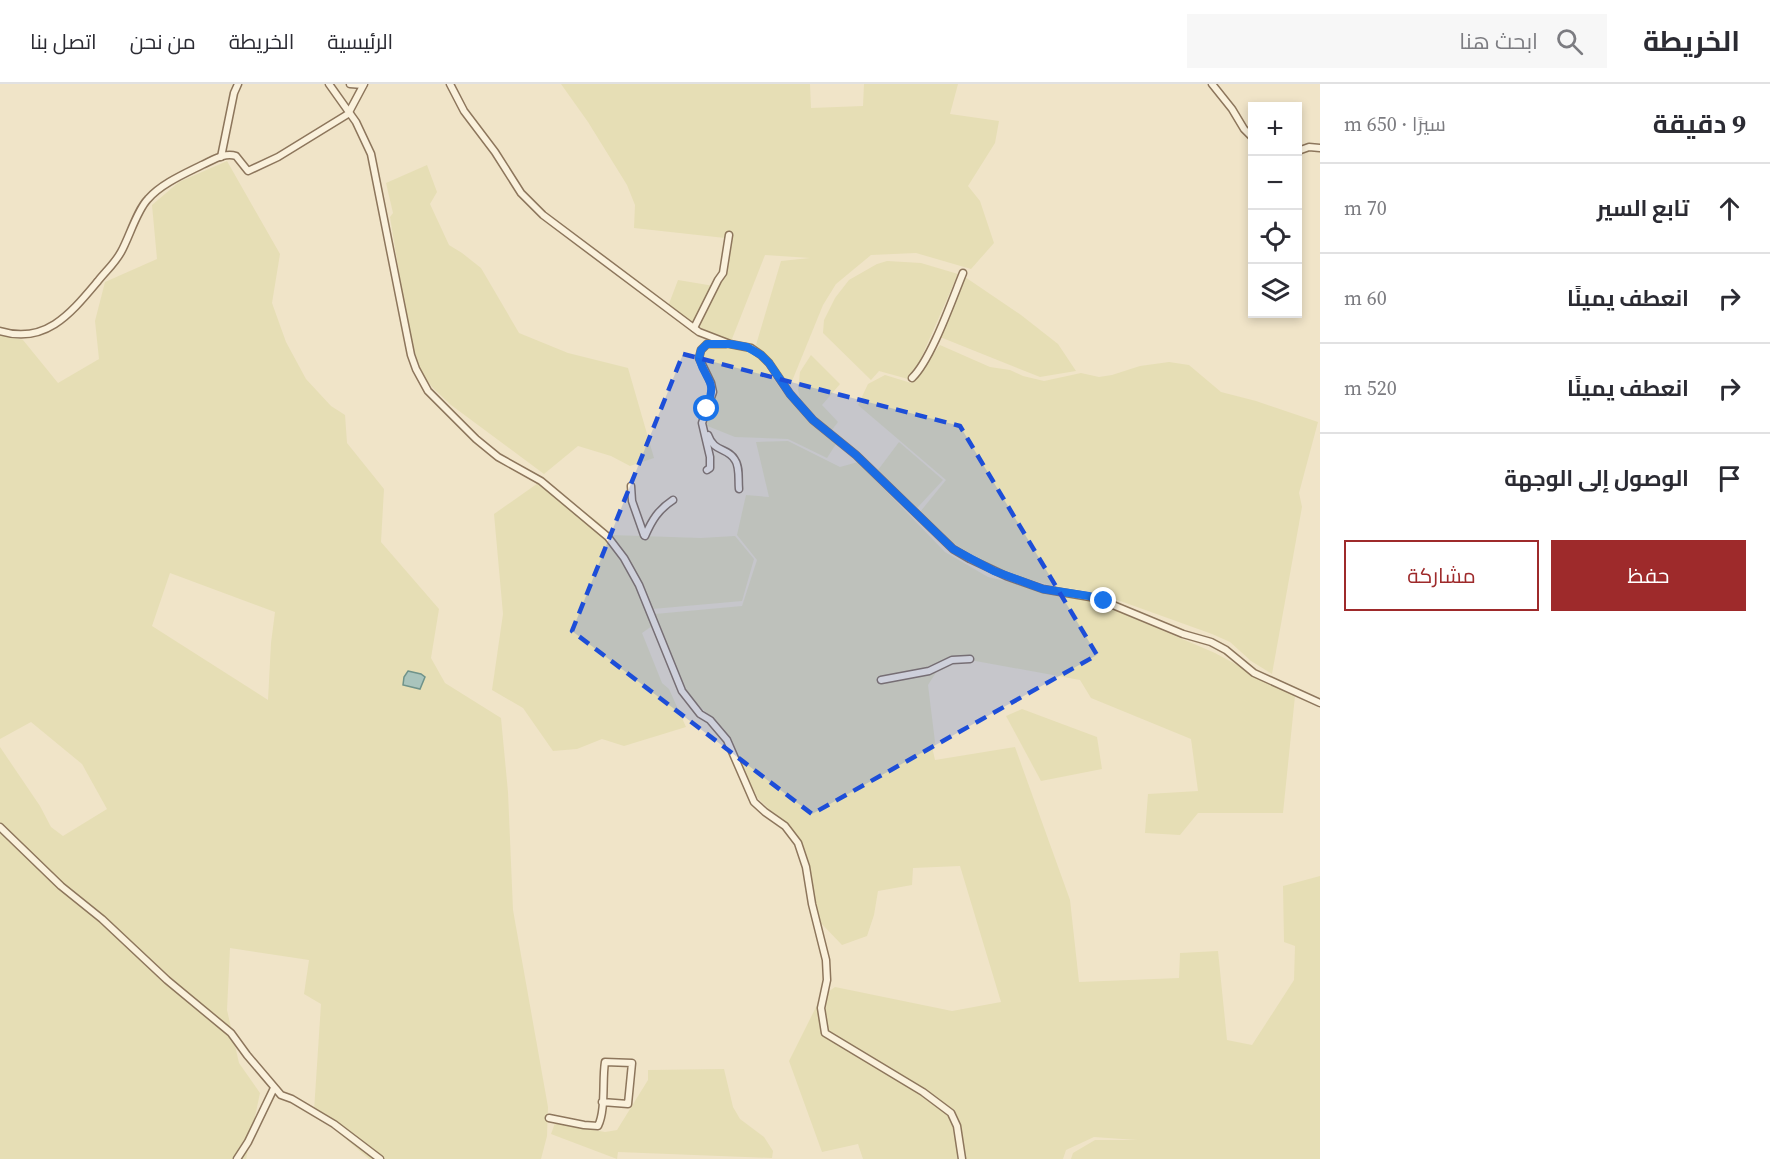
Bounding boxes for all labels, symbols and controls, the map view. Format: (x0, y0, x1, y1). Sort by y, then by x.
search box (1187, 14, 1607, 68)
text: الخريطة (1643, 22, 1740, 60)
icon: search (1553, 25, 1586, 58)
text: ابحث هنا (1459, 26, 1538, 56)
text: اتصل بنا (30, 27, 97, 56)
text: من نحن (130, 27, 196, 56)
text: الخريطة (229, 27, 294, 56)
text: الرئيسية (327, 27, 393, 56)
map controls (1248, 102, 1302, 318)
button: + (1248, 102, 1302, 156)
text: 9 دقيقة (1653, 106, 1746, 142)
text: سيرًا · 650 m (1344, 110, 1446, 138)
button: − (1248, 156, 1302, 210)
icon: ahead (1713, 192, 1746, 225)
text: تابع السير (1597, 193, 1689, 223)
text: 70 m (1344, 194, 1387, 222)
button: locate (1248, 210, 1302, 264)
button: layers (1248, 264, 1302, 318)
icon: right (1713, 282, 1746, 315)
text: انعطف يمينًا (1567, 283, 1689, 313)
text: 60 m (1344, 284, 1387, 312)
icon: right (1713, 372, 1746, 405)
text: انعطف يمينًا (1567, 373, 1689, 403)
text: 520 m (1344, 374, 1397, 402)
route start (693, 395, 719, 421)
icon: arrive (1713, 462, 1746, 495)
text: الوصول إلى الوجهة (1504, 463, 1689, 493)
button: مشاركة (1344, 540, 1539, 611)
button: حفظ (1551, 540, 1746, 611)
route end (1090, 587, 1116, 613)

